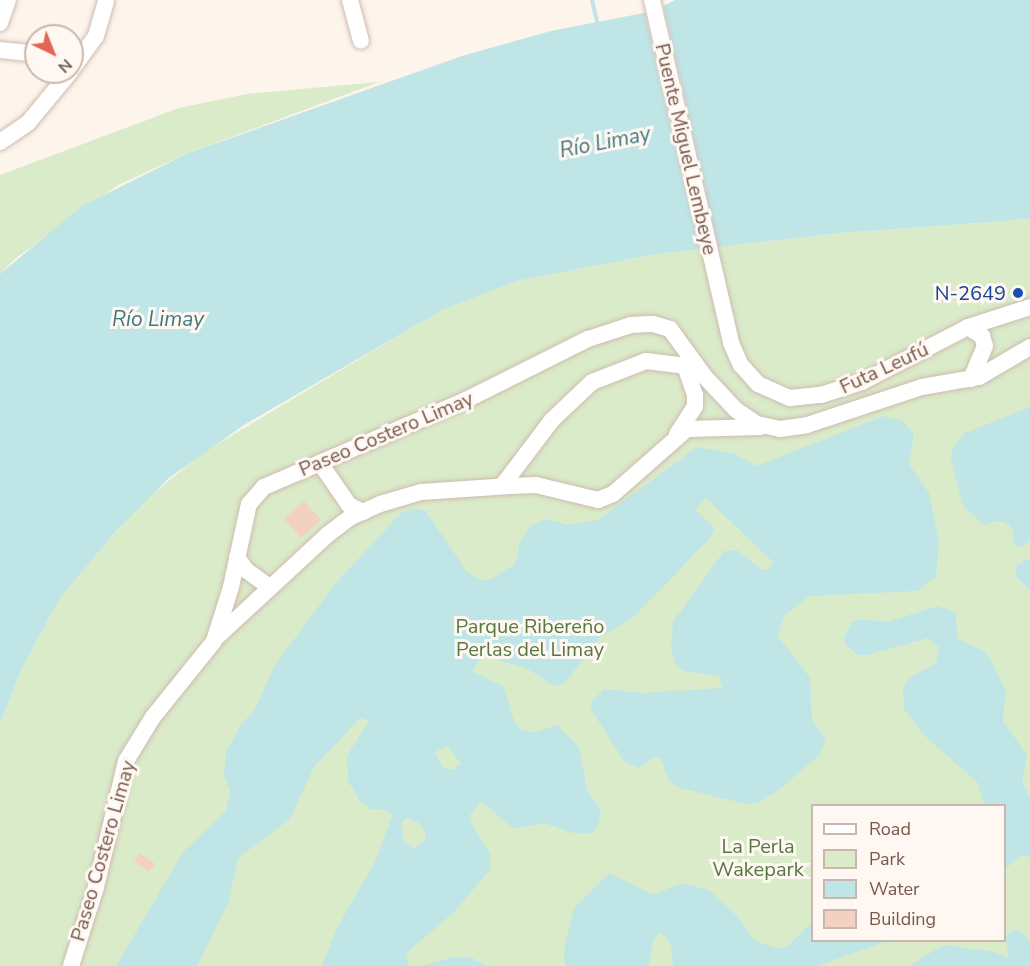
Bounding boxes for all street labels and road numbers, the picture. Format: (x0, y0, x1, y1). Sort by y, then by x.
street label: Puente Miguel Lembeye (650, 41, 722, 257)
street label: Futa Leufú (836, 337, 932, 399)
street label: Paseo Costero Limay (295, 386, 477, 482)
street label: Paseo Costero Limay (66, 758, 140, 944)

